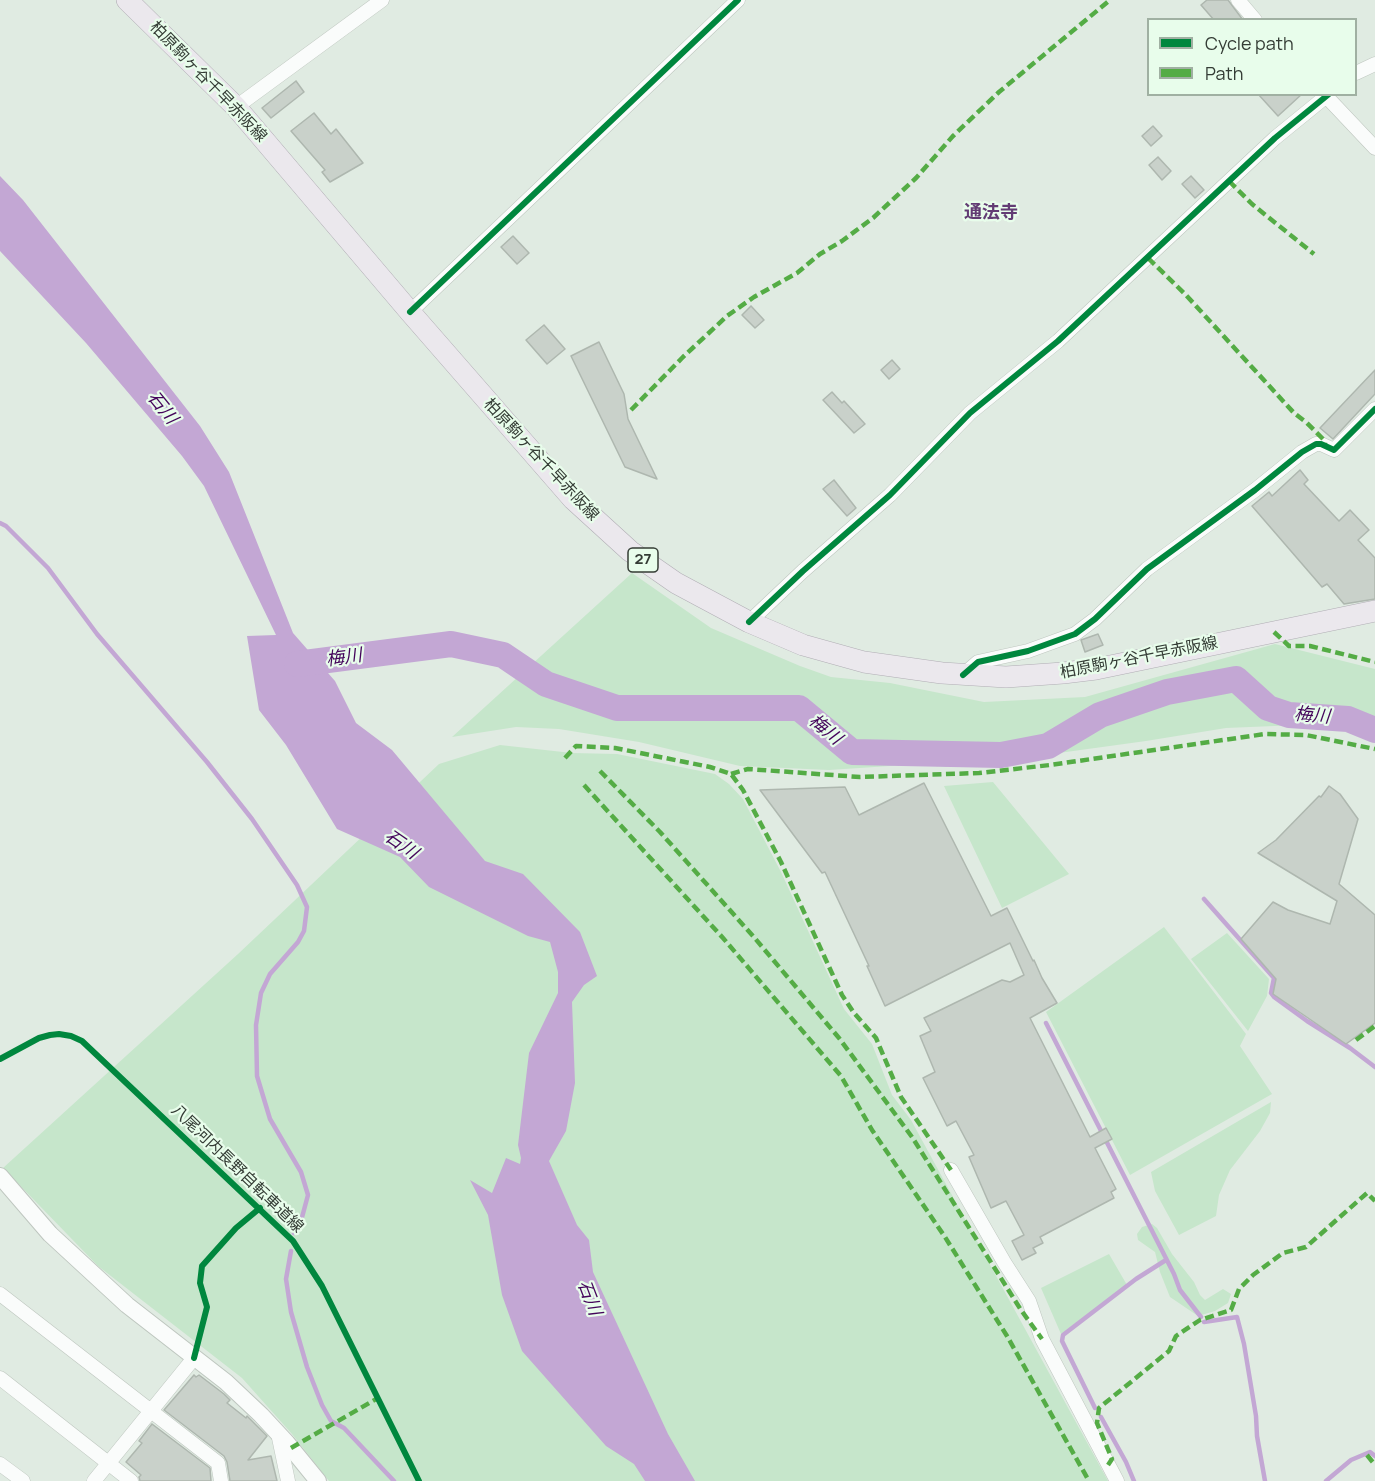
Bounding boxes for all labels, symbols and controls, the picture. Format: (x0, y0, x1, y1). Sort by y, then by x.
street label: 柏原駒ヶ谷千早赤阪線 (146, 18, 270, 146)
legend (1147, 18, 1357, 96)
text: Cycle path (1205, 31, 1294, 55)
text: Path (1205, 61, 1243, 85)
district label: 通法寺 (964, 202, 1018, 224)
water label: 石川 (142, 387, 182, 429)
street label: 柏原駒ヶ谷千早赤阪線 (479, 395, 603, 525)
road number: 27 (628, 548, 658, 572)
street label: 柏原駒ヶ谷千早赤阪線 (1059, 633, 1219, 683)
water label: 梅川 (325, 645, 363, 671)
water label: 梅川 (1293, 704, 1331, 728)
water label: 梅川 (804, 710, 846, 750)
water label: 石川 (380, 826, 422, 864)
street label: 八尾河内長野自転車道線 (167, 1101, 307, 1237)
water label: 石川 (572, 1277, 606, 1319)

